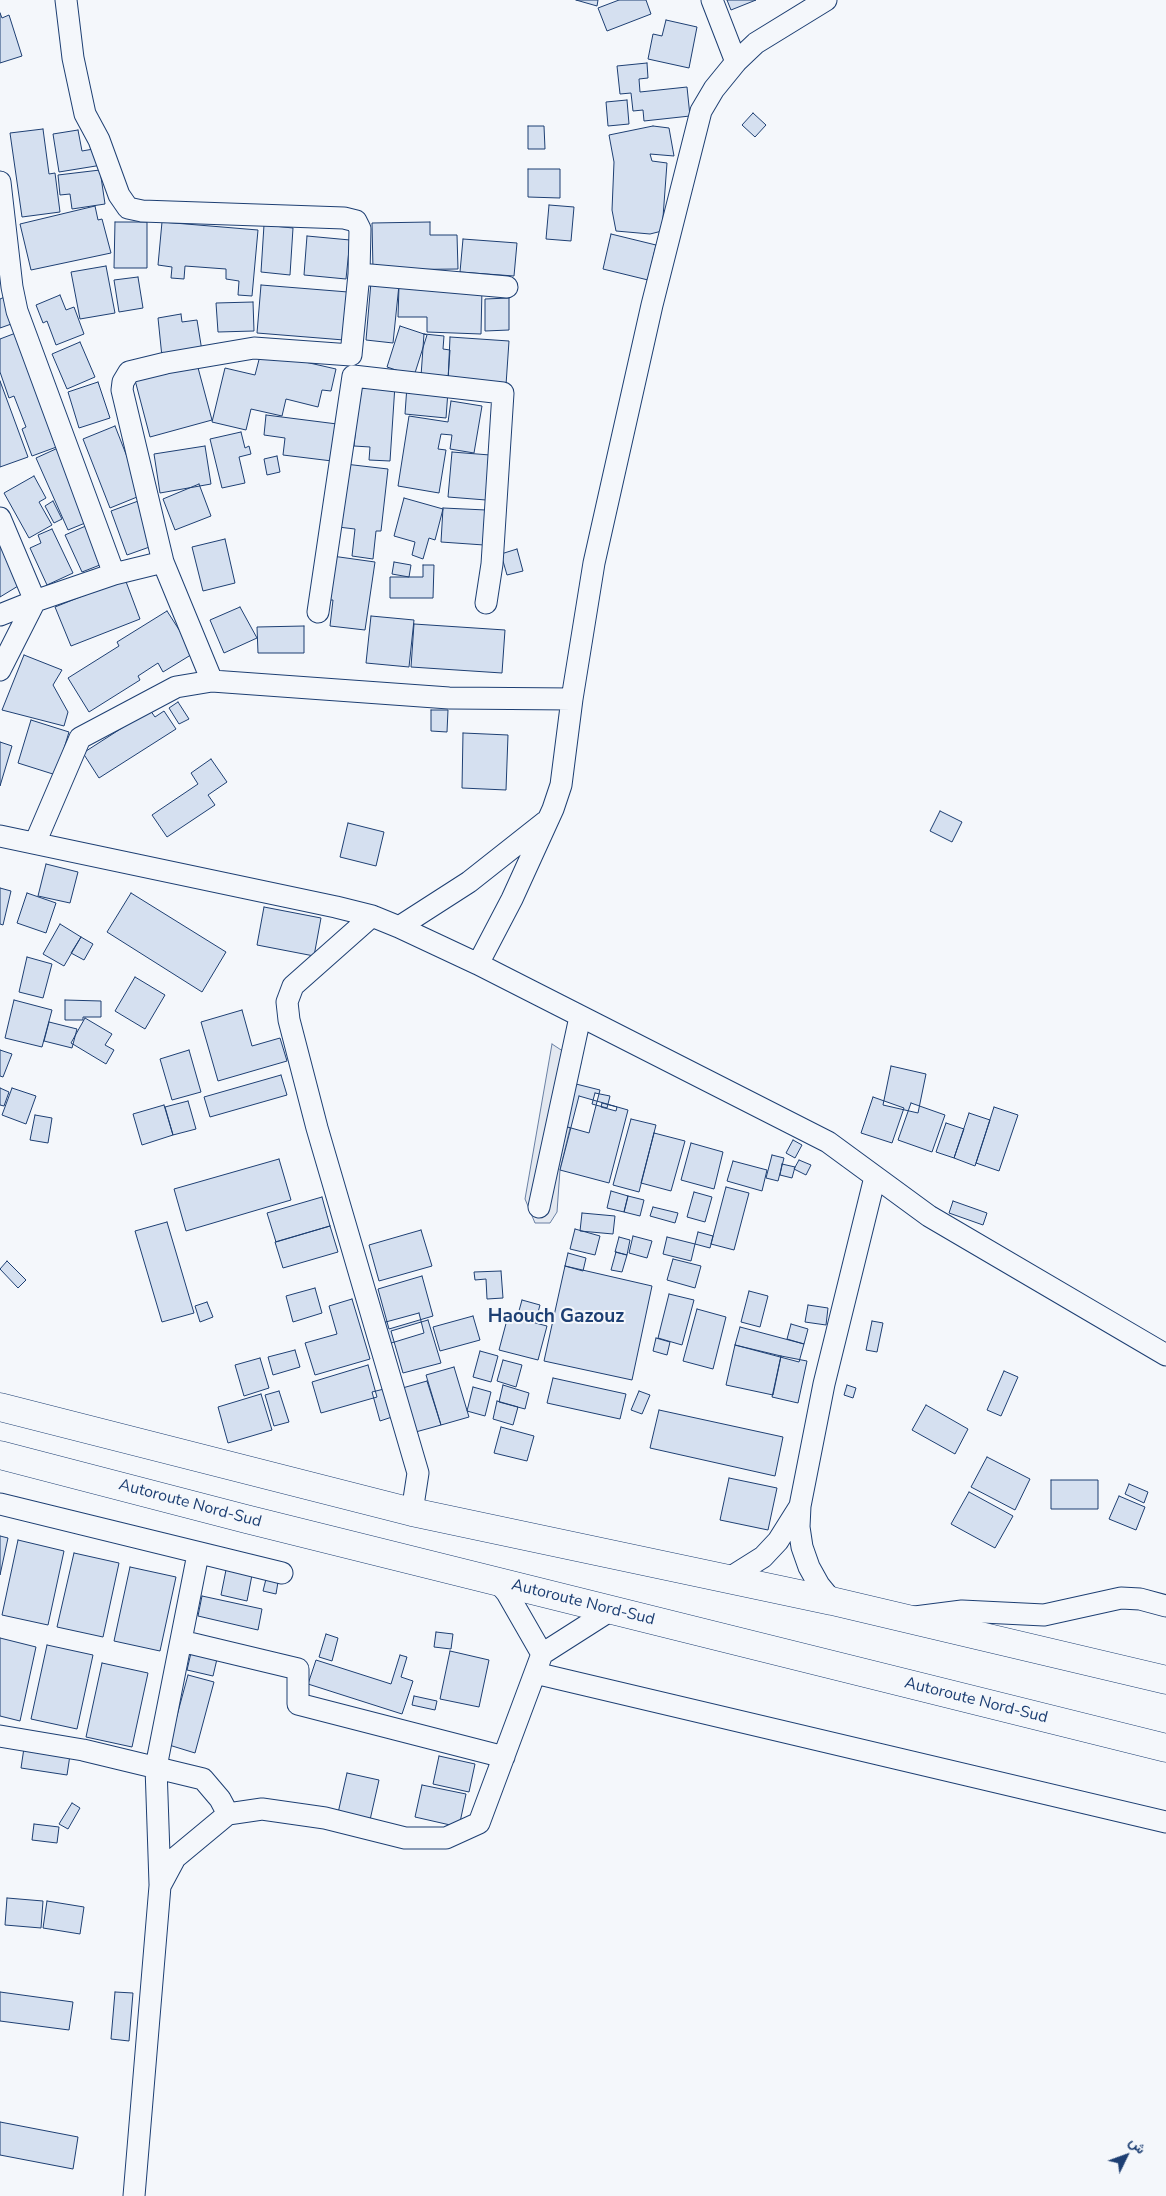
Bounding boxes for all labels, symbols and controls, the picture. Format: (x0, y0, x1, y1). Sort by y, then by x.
district label: Haouch Gazouz (488, 1306, 624, 1328)
street label: Autoroute Nord-Sud (117, 1476, 263, 1532)
street label: Autoroute Nord-Sud (509, 1576, 657, 1630)
street label: Autoroute Nord-Sud (902, 1674, 1050, 1728)
north arrow (1101, 2131, 1151, 2181)
text: ش (1125, 2133, 1150, 2158)

